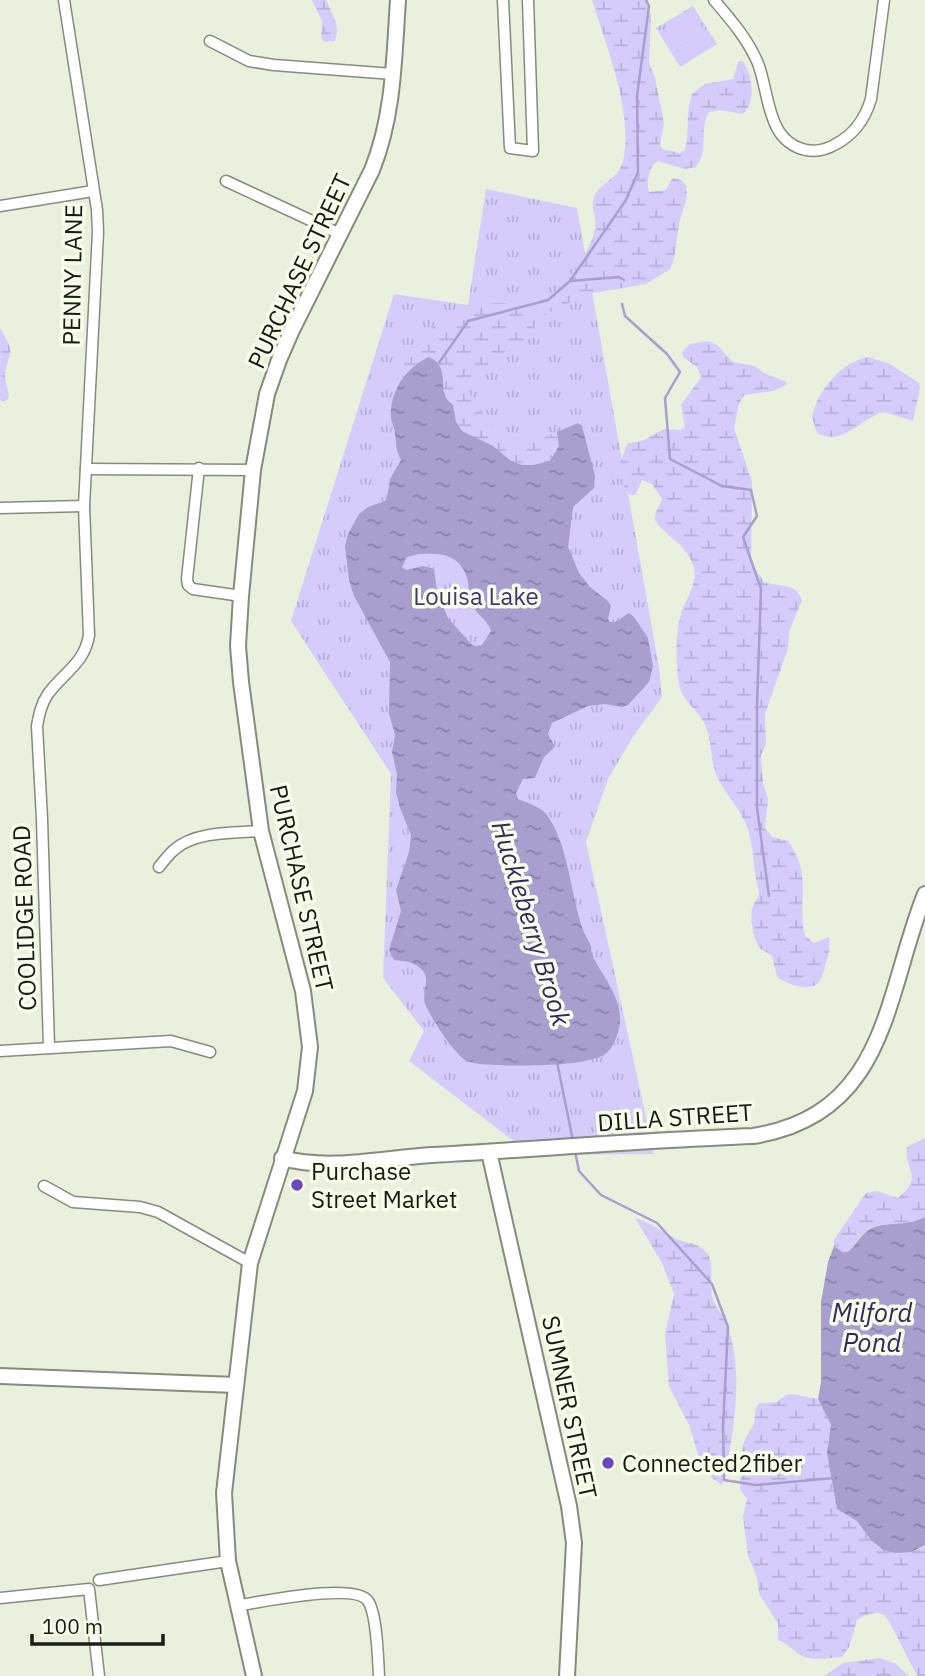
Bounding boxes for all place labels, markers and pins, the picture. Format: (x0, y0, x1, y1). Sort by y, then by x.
place label: Purchase Street Market (311, 1155, 457, 1215)
marker: Purchase Street Market (289, 1177, 305, 1193)
place label: Connected2fiber (622, 1447, 802, 1479)
marker: Connected2fiber (600, 1455, 616, 1471)

